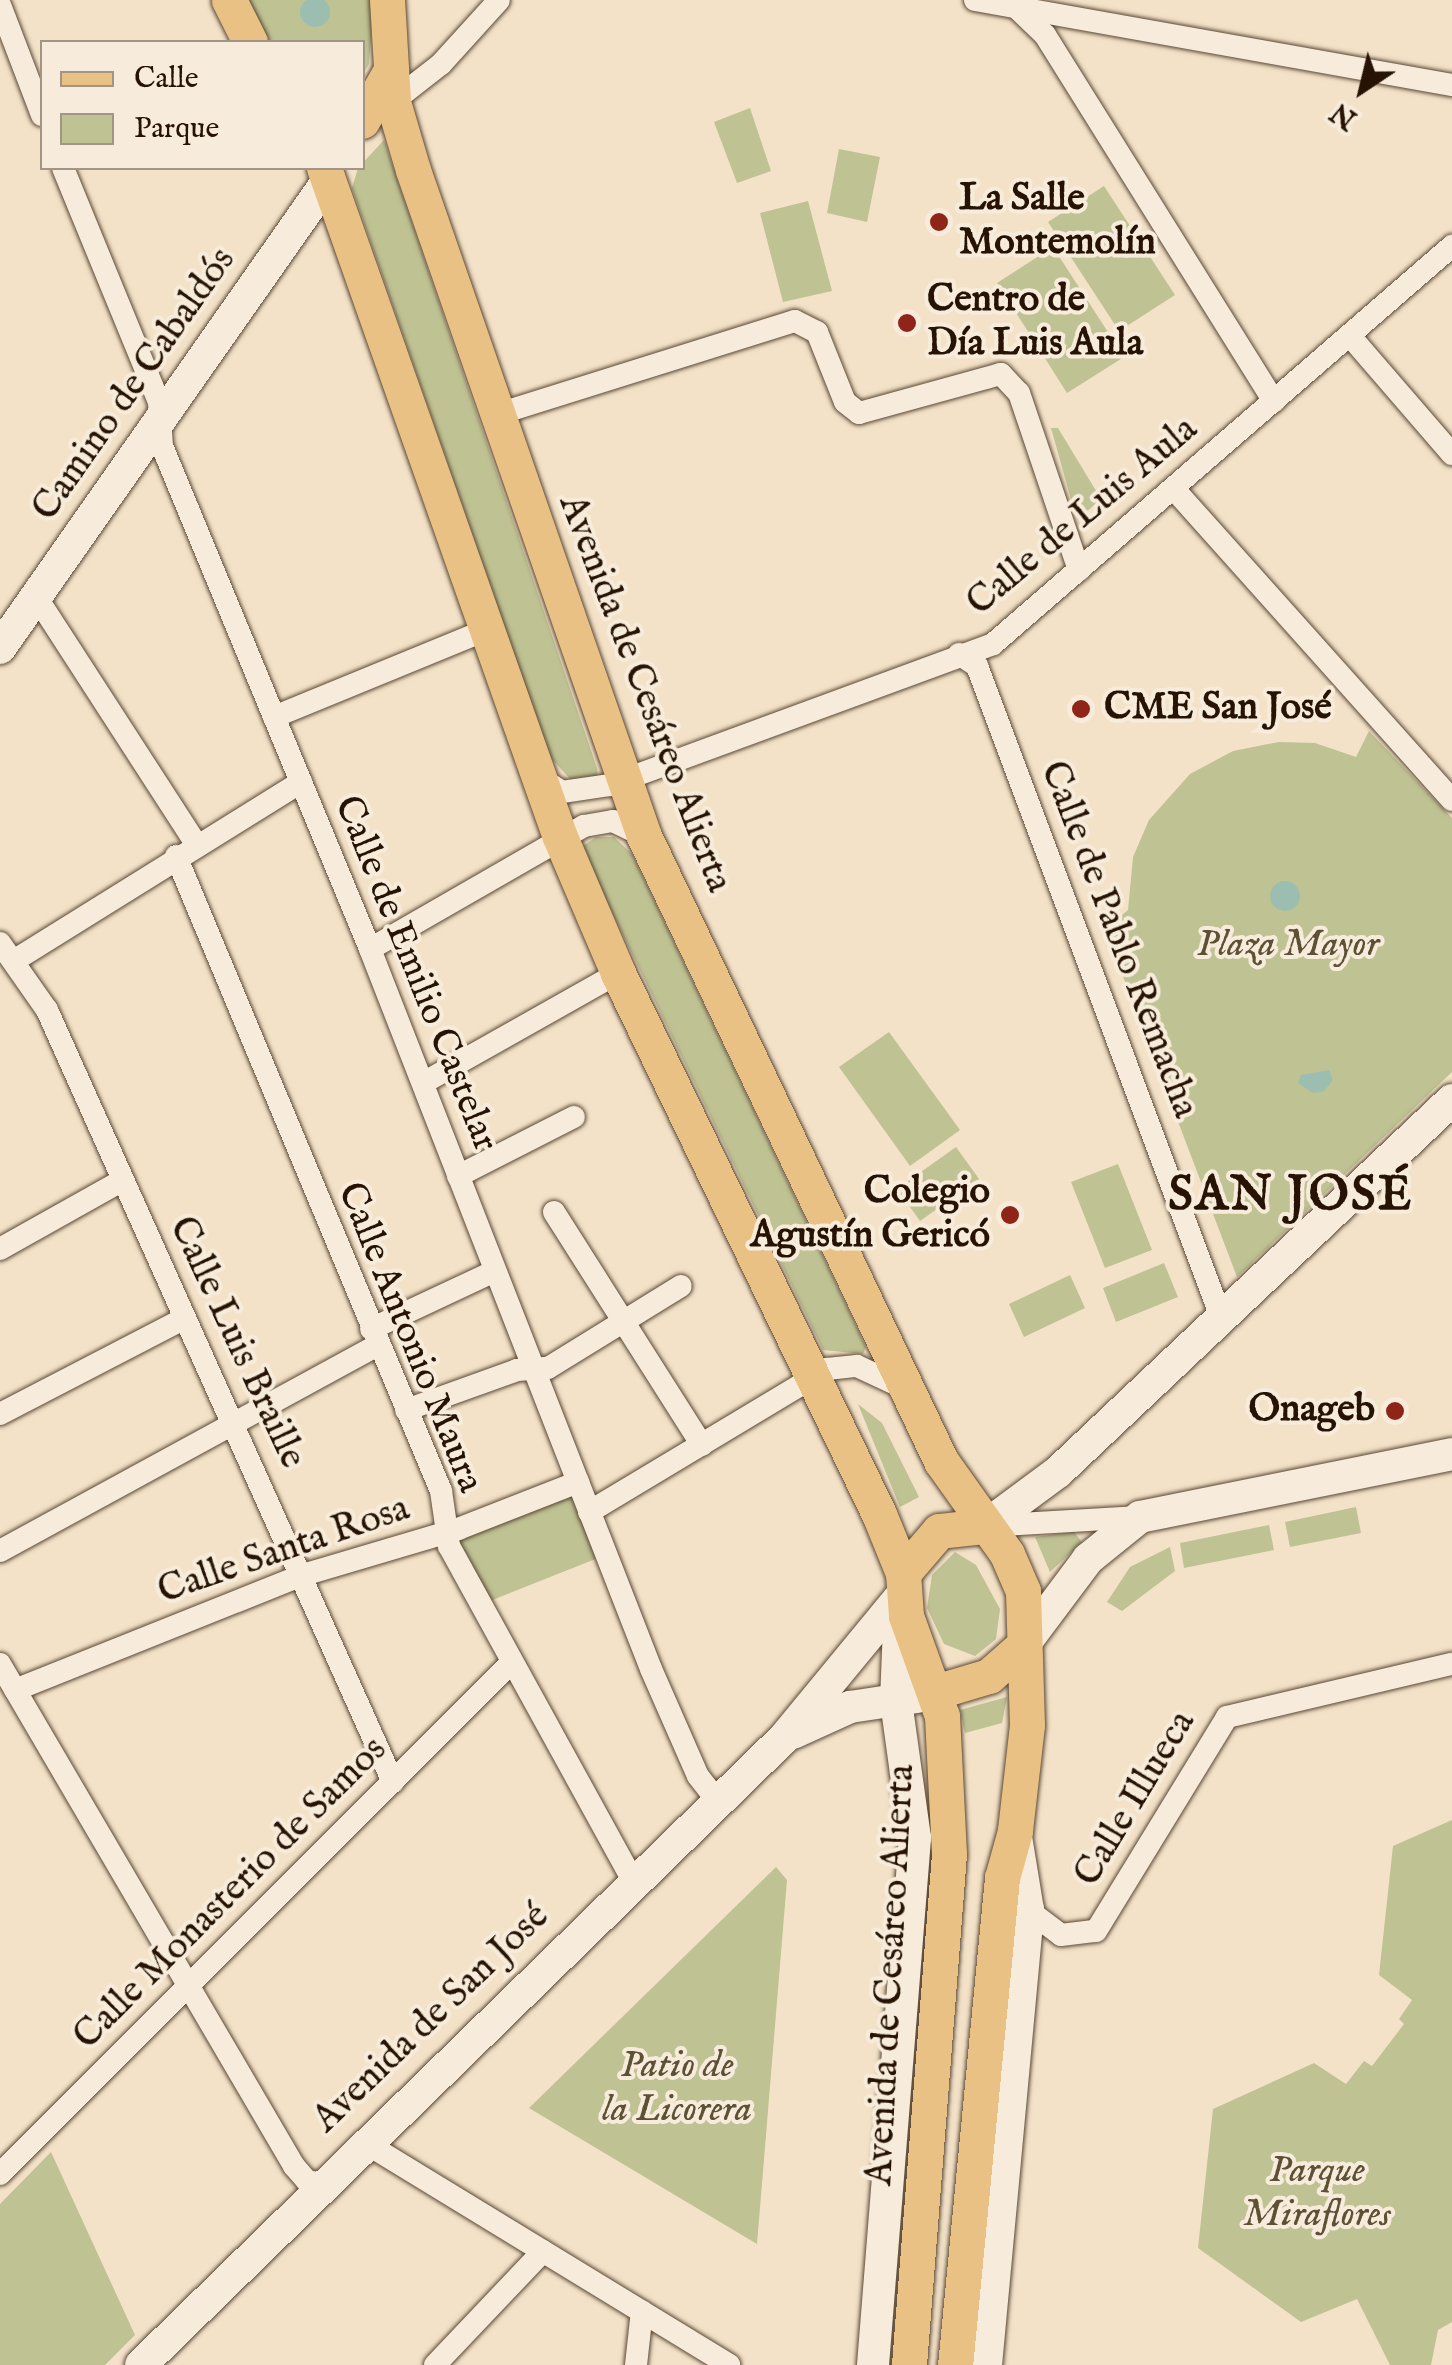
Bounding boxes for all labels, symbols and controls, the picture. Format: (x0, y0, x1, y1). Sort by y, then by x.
legend (40, 40, 365, 170)
north arrow (1312, 40, 1412, 140)
text: Calle (134, 60, 198, 98)
text: N (1325, 94, 1364, 136)
text: Parque (134, 110, 219, 148)
place label: La Salle Montemolín (959, 177, 1156, 266)
marker: La Salle Montemolín (928, 211, 950, 233)
street label: Camino de Cabaldós (24, 240, 246, 530)
place label: Centro de Día Luis Aula (927, 278, 1143, 368)
marker: Centro de Día Luis Aula (896, 312, 918, 334)
street label: Calle de Luis Aula (959, 407, 1207, 627)
street label: Avenida de Cesáreo Alierta (547, 489, 741, 899)
place label: CME San José (1104, 686, 1332, 732)
marker: CME San José (1068, 696, 1094, 722)
street label: Calle de Pablo Remacha (1029, 755, 1207, 1125)
street label: Calle de Emilio Castelar (323, 790, 507, 1158)
park label: Plaza Mayor (1197, 923, 1379, 969)
district label: SAN JOSÉ (1168, 1168, 1414, 1226)
place label: Colegio Agustín Gericó (750, 1170, 990, 1260)
street label: Calle Antonio Maura (326, 1176, 492, 1500)
marker: Colegio Agustín Gericó (999, 1204, 1021, 1226)
street label: Calle Luis Braille (158, 1210, 314, 1476)
place label: Onageb (1248, 1388, 1375, 1434)
marker: Onageb (1384, 1400, 1406, 1422)
street label: Calle Santa Rosa (152, 1487, 416, 1615)
street label: Calle Illueca (1066, 1703, 1206, 1895)
street label: Calle Monasterio de Samos (65, 1728, 397, 2060)
street label: Avenida de Cesáreo Alierta (858, 1763, 926, 2187)
street label: Avenida de San José (305, 1895, 559, 2143)
park label: Patio de la Licorera (602, 2044, 752, 2134)
park label: Parque Miraflores (1243, 2149, 1391, 2238)

